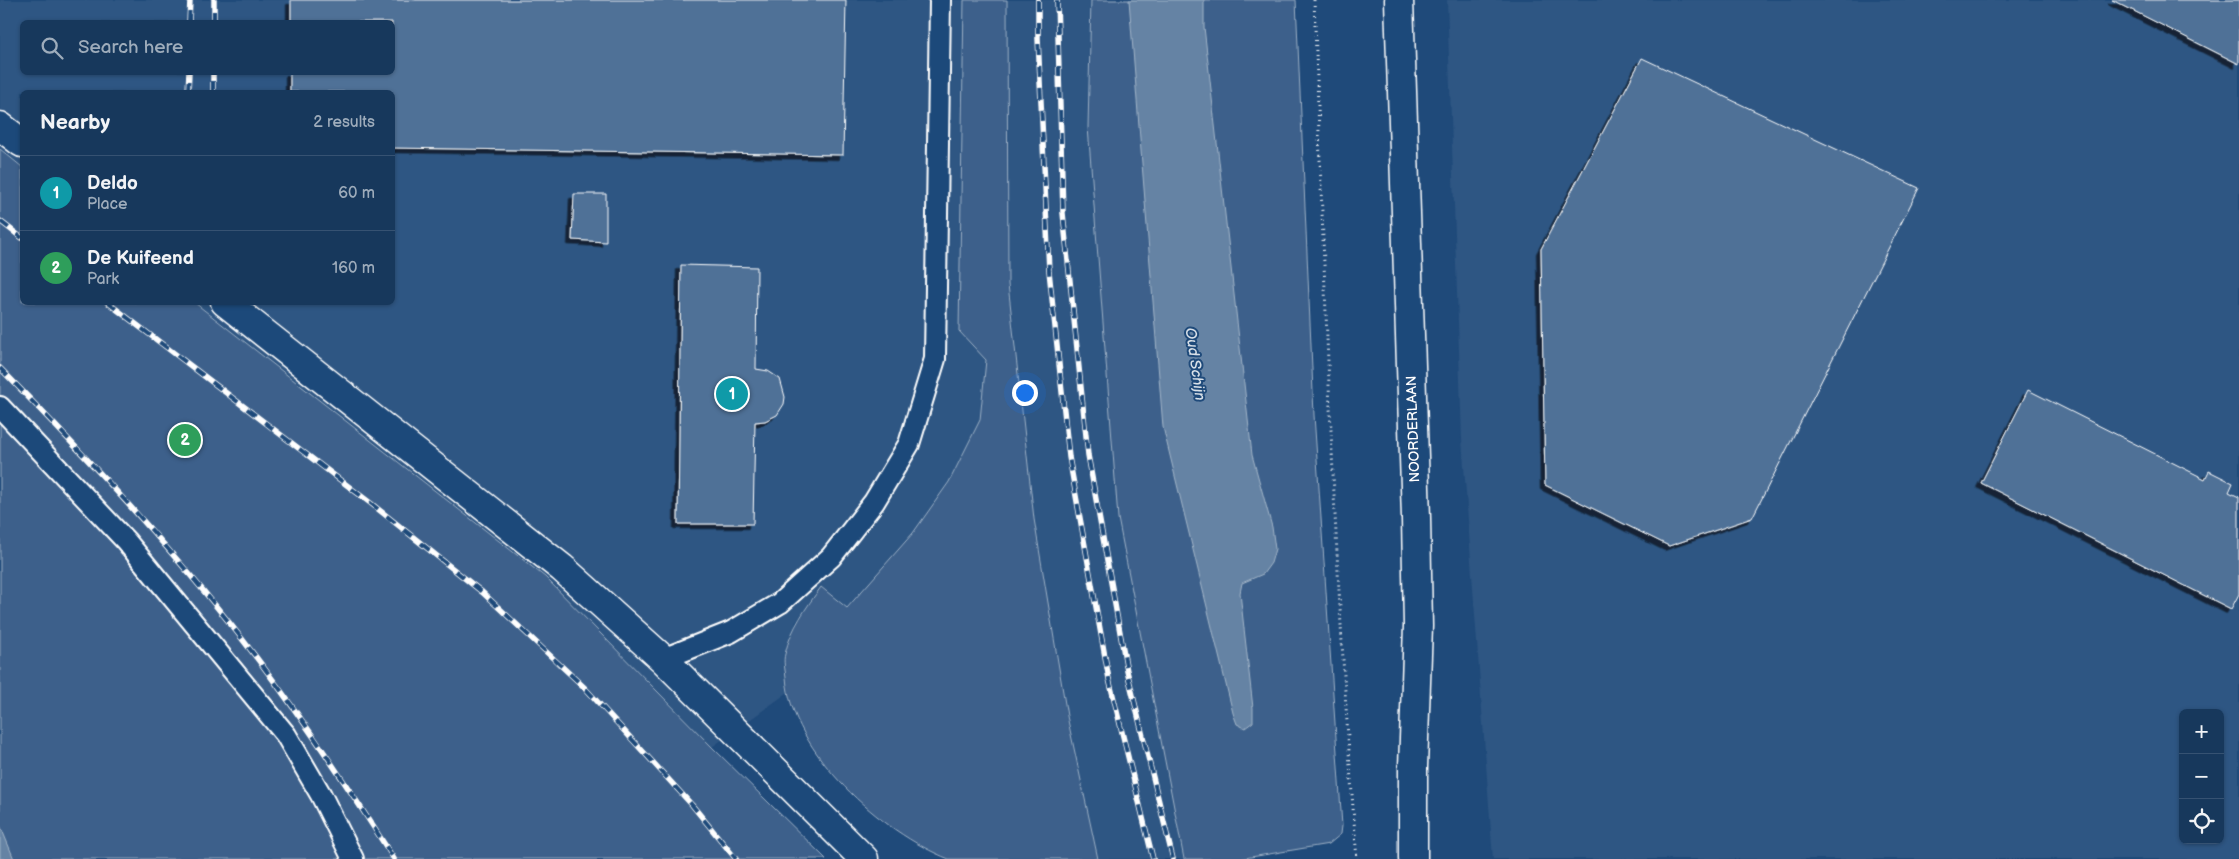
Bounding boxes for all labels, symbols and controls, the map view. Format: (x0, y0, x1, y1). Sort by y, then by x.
search box (20, 20, 395, 75)
icon: search (38, 34, 66, 62)
text: Search here (78, 36, 183, 59)
text: Nearby (40, 110, 110, 135)
text: 2 results (313, 113, 375, 132)
text: Deldo (87, 172, 138, 195)
text: 1 (53, 184, 59, 203)
text: 60 m (338, 184, 375, 203)
text: Place (87, 195, 128, 214)
text: De Kuifeend (87, 247, 194, 270)
text: 2 (51, 259, 61, 278)
text: 160 m (332, 259, 375, 278)
text: Park (87, 270, 119, 289)
water label: Oud Schijn (1180, 326, 1210, 402)
pin: 1 (716, 375, 748, 413)
street label: NOORDERLAAN (1403, 375, 1423, 483)
your location (1012, 380, 1038, 406)
pin: 2 (169, 421, 201, 459)
map controls (2179, 709, 2224, 844)
button: + (2179, 709, 2224, 754)
button: − (2179, 754, 2224, 799)
button: locate (2179, 799, 2224, 844)

